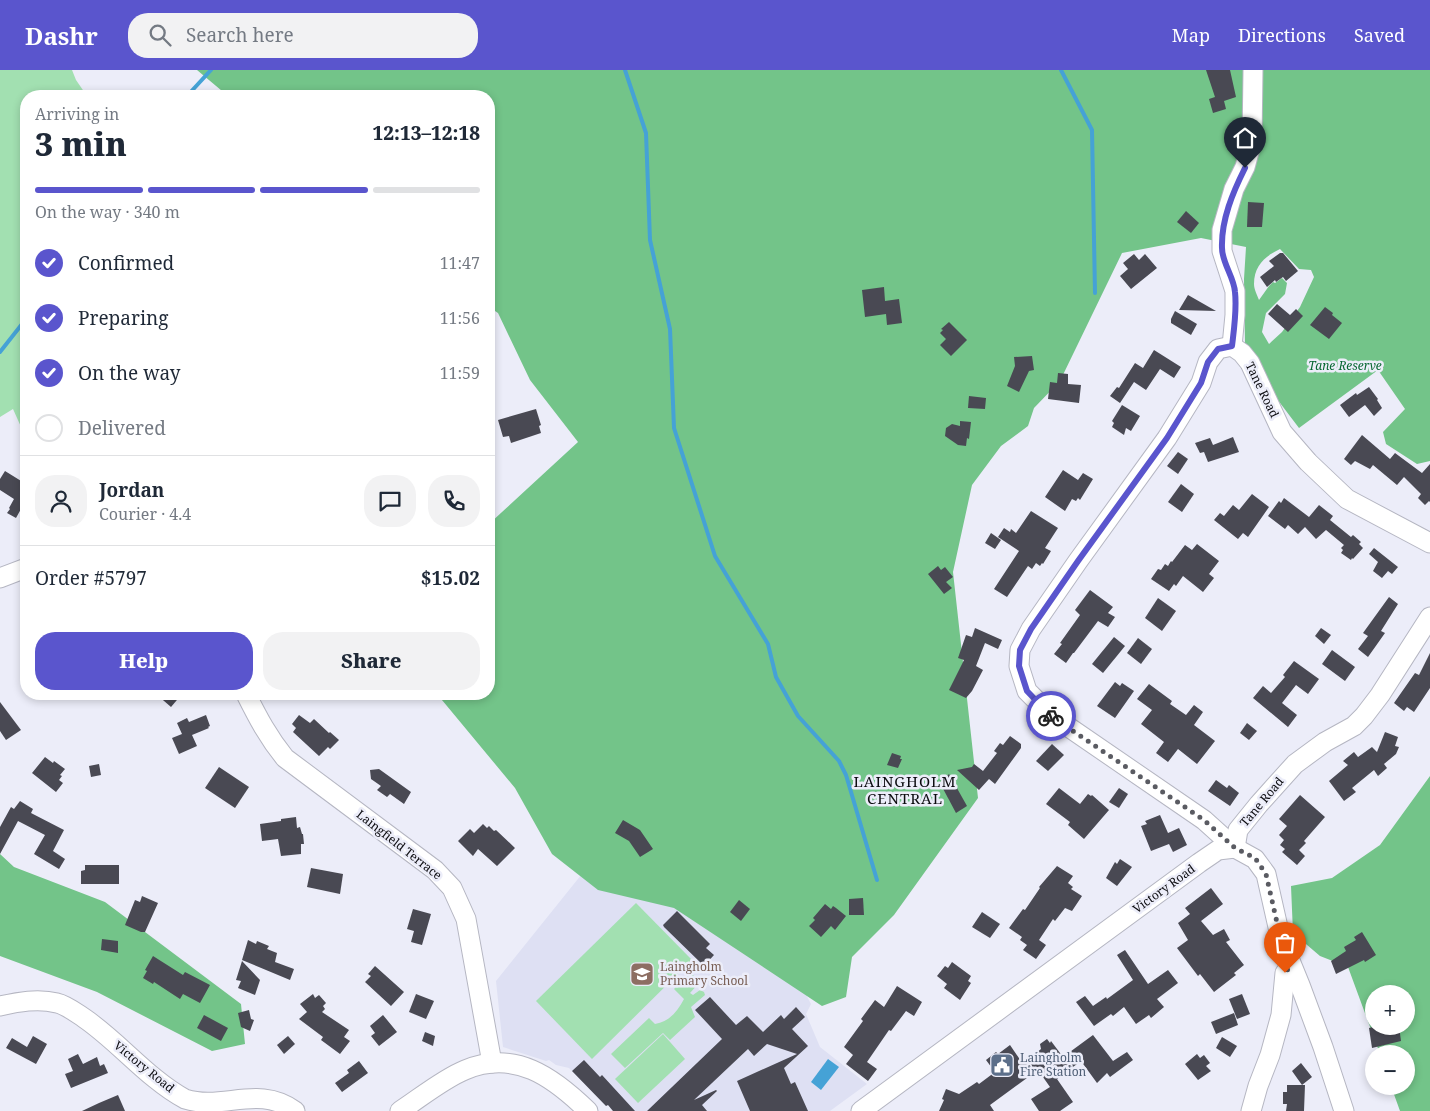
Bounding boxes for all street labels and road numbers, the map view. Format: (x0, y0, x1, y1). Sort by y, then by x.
street label: Tane Road (1242, 359, 1284, 421)
street label: Tane Road (1236, 773, 1288, 830)
street label: Laingfield Terrace (353, 806, 446, 883)
street label: Victory Road (1129, 860, 1199, 917)
street label: Victory Road (110, 1037, 179, 1097)

